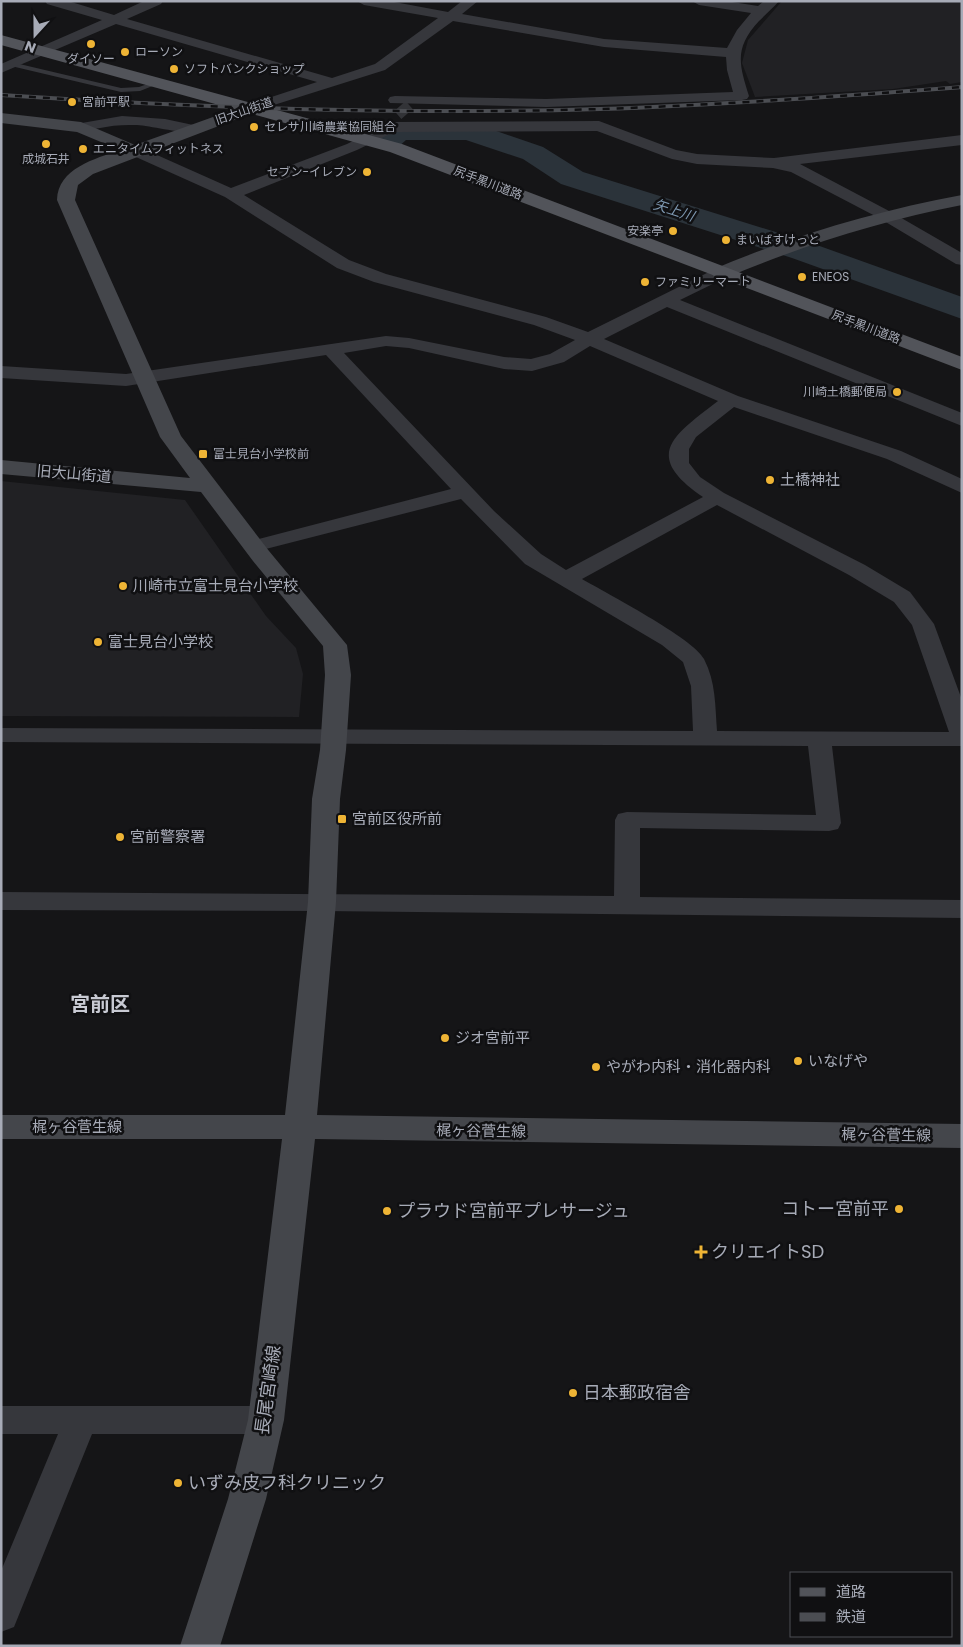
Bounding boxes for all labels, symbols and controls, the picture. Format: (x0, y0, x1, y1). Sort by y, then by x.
north arrow (10, 10, 60, 60)
text: N (22, 36, 39, 58)
marker: ダイソー (85, 38, 97, 50)
place label: ローソン (135, 43, 183, 60)
marker: ローソン (119, 46, 131, 58)
place label: ダイソー (67, 50, 115, 67)
place label: ソフトバンクショップ (184, 60, 305, 77)
marker: ソフトバンクショップ (168, 63, 180, 75)
place label: 宮前平駅 (82, 93, 130, 110)
street label: 旧大山街道 (213, 93, 275, 128)
marker: 宮前平駅 (66, 96, 78, 108)
place label: セレサ川崎農業協同組合 (264, 118, 396, 135)
marker: セレサ川崎農業協同組合 (248, 121, 260, 133)
marker: 成城石井 (40, 138, 52, 150)
place label: エニタイムフィットネス (93, 140, 224, 157)
marker: エニタイムフィットネス (77, 143, 89, 155)
place label: 成城石井 (22, 150, 70, 167)
street label: 尻手黒川道路 (452, 162, 525, 203)
place label: セブン-イレブン (266, 163, 357, 180)
marker: セブン-イレブン (361, 166, 373, 178)
water label: 矢上川 (651, 194, 699, 227)
place label: 安楽亭 (627, 222, 663, 239)
marker: 安楽亭 (667, 225, 679, 237)
place label: まいばすけっと (736, 231, 820, 248)
marker: まいばすけっと (720, 234, 732, 246)
place label: ENEOS (812, 268, 849, 285)
marker: ENEOS (796, 271, 808, 283)
place label: ファミリーマート (655, 273, 751, 290)
marker: ファミリーマート (639, 276, 651, 288)
street label: 尻手黒川道路 (830, 306, 903, 347)
place label: 川崎土橋郵便局 (803, 383, 887, 400)
marker: 川崎土橋郵便局 (891, 386, 903, 398)
place label: 富士見台小学校前 (213, 445, 309, 462)
marker: 富士見台小学校前 (197, 448, 209, 460)
street label: 旧大山街道 (36, 460, 112, 487)
place label: 土橋神社 (780, 469, 840, 490)
marker: 土橋神社 (764, 474, 776, 486)
place label: 川崎市立富士見台小学校 (133, 575, 298, 596)
marker: 川崎市立富士見台小学校 (117, 580, 129, 592)
place label: 富士見台小学校 (108, 631, 213, 652)
marker: 富士見台小学校 (92, 636, 104, 648)
place label: 宮前区役所前 (352, 808, 442, 829)
marker: 宮前区役所前 (336, 813, 348, 825)
place label: 宮前警察署 (130, 826, 205, 847)
marker: 宮前警察署 (114, 831, 126, 843)
district label: 宮前区 (70, 990, 130, 1018)
place label: ジオ宮前平 (455, 1027, 530, 1048)
marker: ジオ宮前平 (439, 1032, 451, 1044)
place label: いなげや (808, 1050, 868, 1071)
marker: いなげや (792, 1055, 804, 1067)
place label: やがわ内科・消化器内科 (606, 1056, 771, 1077)
marker: やがわ内科・消化器内科 (590, 1061, 602, 1073)
street label: 梶ヶ谷菅生線 (32, 1116, 122, 1137)
street label: 梶ヶ谷菅生線 (436, 1119, 526, 1142)
street label: 梶ヶ谷菅生線 (841, 1123, 931, 1146)
place label: コトー宮前平 (781, 1196, 889, 1221)
place label: プラウド宮前平プレサージュ (397, 1198, 629, 1223)
marker: コトー宮前平 (893, 1203, 905, 1215)
marker: プラウド宮前平プレサージュ (381, 1205, 393, 1217)
place label: クリエイトSD (711, 1239, 824, 1264)
marker: クリエイトSD (695, 1246, 707, 1258)
street label: 長尾宮崎線 (249, 1344, 286, 1436)
place label: 日本郵政宿舎 (583, 1380, 691, 1405)
marker: 日本郵政宿舎 (567, 1387, 579, 1399)
place label: いずみ皮フ科クリニック (188, 1470, 386, 1495)
marker: いずみ皮フ科クリニック (172, 1477, 184, 1489)
legend (790, 1572, 953, 1637)
text: 道路 (836, 1581, 866, 1602)
text: 鉄道 (836, 1606, 866, 1627)

